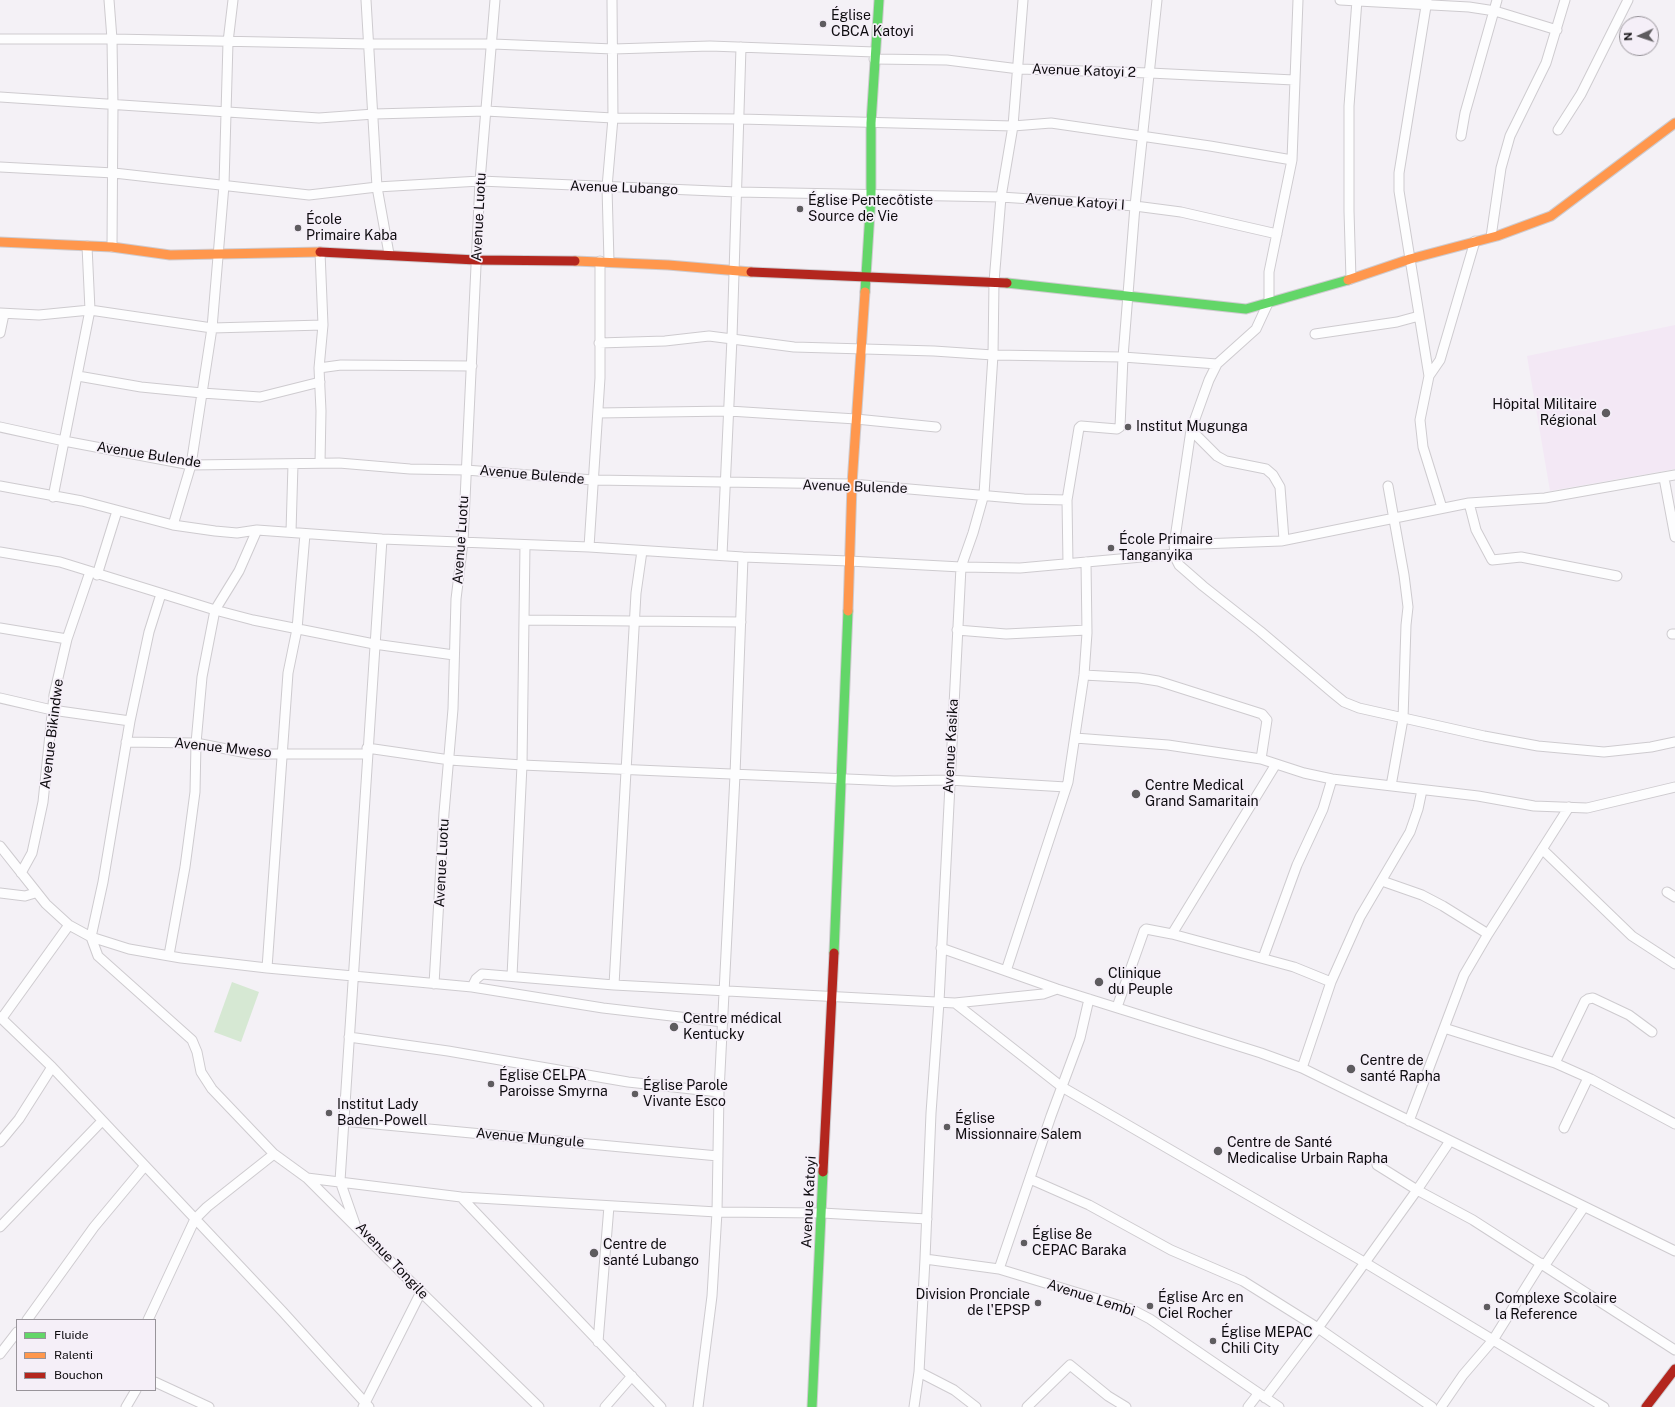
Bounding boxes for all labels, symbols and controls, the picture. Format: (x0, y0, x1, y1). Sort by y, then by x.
place label: Église CBCA Katoyi (831, 8, 914, 40)
north arrow (1619, 16, 1659, 56)
marker: Église CBCA Katoyi (818, 19, 828, 29)
text: N (1622, 32, 1634, 41)
street label: Avenue Katoyi 2 (1032, 61, 1136, 81)
street label: Avenue Luotu (468, 172, 490, 262)
street label: Avenue Lubango (570, 178, 678, 198)
street label: Avenue Katoyi I (1025, 190, 1125, 214)
place label: Église Pentecôtiste Source de Vie (808, 193, 933, 226)
marker: Église Pentecôtiste Source de Vie (795, 204, 805, 214)
place label: École Primaire Kaba (306, 212, 397, 244)
marker: École Primaire Kaba (293, 223, 303, 233)
place label: Hôpital Militaire Régional (1492, 397, 1597, 430)
marker: Hôpital Militaire Régional (1600, 407, 1612, 419)
place label: Institut Mugunga (1136, 419, 1248, 435)
marker: Institut Mugunga (1123, 422, 1133, 432)
street label: Avenue Bulende (96, 438, 202, 472)
street label: Avenue Bulende (479, 462, 585, 488)
street label: Avenue Bulende (802, 477, 908, 497)
street label: Avenue Luotu (450, 495, 472, 585)
place label: École Primaire Tanganyika (1119, 532, 1213, 564)
marker: École Primaire Tanganyika (1106, 543, 1116, 553)
street label: Avenue Bikindwe (37, 678, 67, 790)
street label: Avenue Kasika (940, 698, 962, 794)
street label: Avenue Mweso (174, 735, 272, 761)
place label: Centre Medical Grand Samaritain (1145, 778, 1259, 810)
marker: Centre Medical Grand Samaritain (1130, 788, 1142, 800)
street label: Avenue Luotu (431, 818, 453, 908)
place label: Clinique du Peuple (1108, 966, 1173, 998)
marker: Clinique du Peuple (1093, 976, 1105, 988)
place label: Centre médical Kentucky (683, 1011, 782, 1044)
marker: Centre médical Kentucky (668, 1021, 680, 1033)
place label: Centre de santé Rapha (1360, 1053, 1440, 1086)
marker: Centre de santé Rapha (1345, 1063, 1357, 1075)
place label: Église CELPA Paroisse Smyrna (499, 1068, 608, 1100)
place label: Église Parole Vivante Esco (643, 1078, 728, 1110)
marker: Église CELPA Paroisse Smyrna (486, 1079, 496, 1089)
marker: Église Parole Vivante Esco (630, 1089, 640, 1099)
place label: Institut Lady Baden-Powell (337, 1097, 427, 1130)
marker: Institut Lady Baden-Powell (324, 1108, 334, 1118)
place label: Église Missionnaire Salem (955, 1111, 1082, 1144)
marker: Église Missionnaire Salem (942, 1122, 952, 1132)
street label: Avenue Mungule (475, 1125, 585, 1151)
place label: Centre de Santé Medicalise Urbain Rapha (1227, 1135, 1388, 1168)
marker: Centre de Santé Medicalise Urbain Rapha (1212, 1145, 1224, 1157)
street label: Avenue Katoyi (798, 1155, 820, 1249)
street label: Avenue Tongile (352, 1219, 432, 1303)
place label: Église 8e CEPAC Baraka (1032, 1227, 1126, 1260)
place label: Centre de santé Lubango (603, 1237, 699, 1270)
marker: Église 8e CEPAC Baraka (1019, 1238, 1029, 1248)
marker: Centre de santé Lubango (588, 1247, 600, 1259)
street label: Avenue Lembi (1045, 1276, 1137, 1320)
place label: Division Pronciale de l'EPSP (916, 1287, 1030, 1320)
place label: Église Arc en Ciel Rocher (1158, 1290, 1244, 1322)
place label: Complexe Scolaire la Reference (1495, 1291, 1617, 1324)
marker: Division Pronciale de l'EPSP (1033, 1298, 1043, 1308)
marker: Église Arc en Ciel Rocher (1145, 1301, 1155, 1311)
marker: Complexe Scolaire la Reference (1482, 1302, 1492, 1312)
legend (16, 1319, 156, 1391)
place label: Église MEPAC Chili City (1221, 1325, 1313, 1358)
text: Fluide (54, 1328, 89, 1342)
marker: Église MEPAC Chili City (1208, 1336, 1218, 1346)
text: Ralenti (54, 1348, 93, 1362)
text: Bouchon (54, 1368, 103, 1382)

